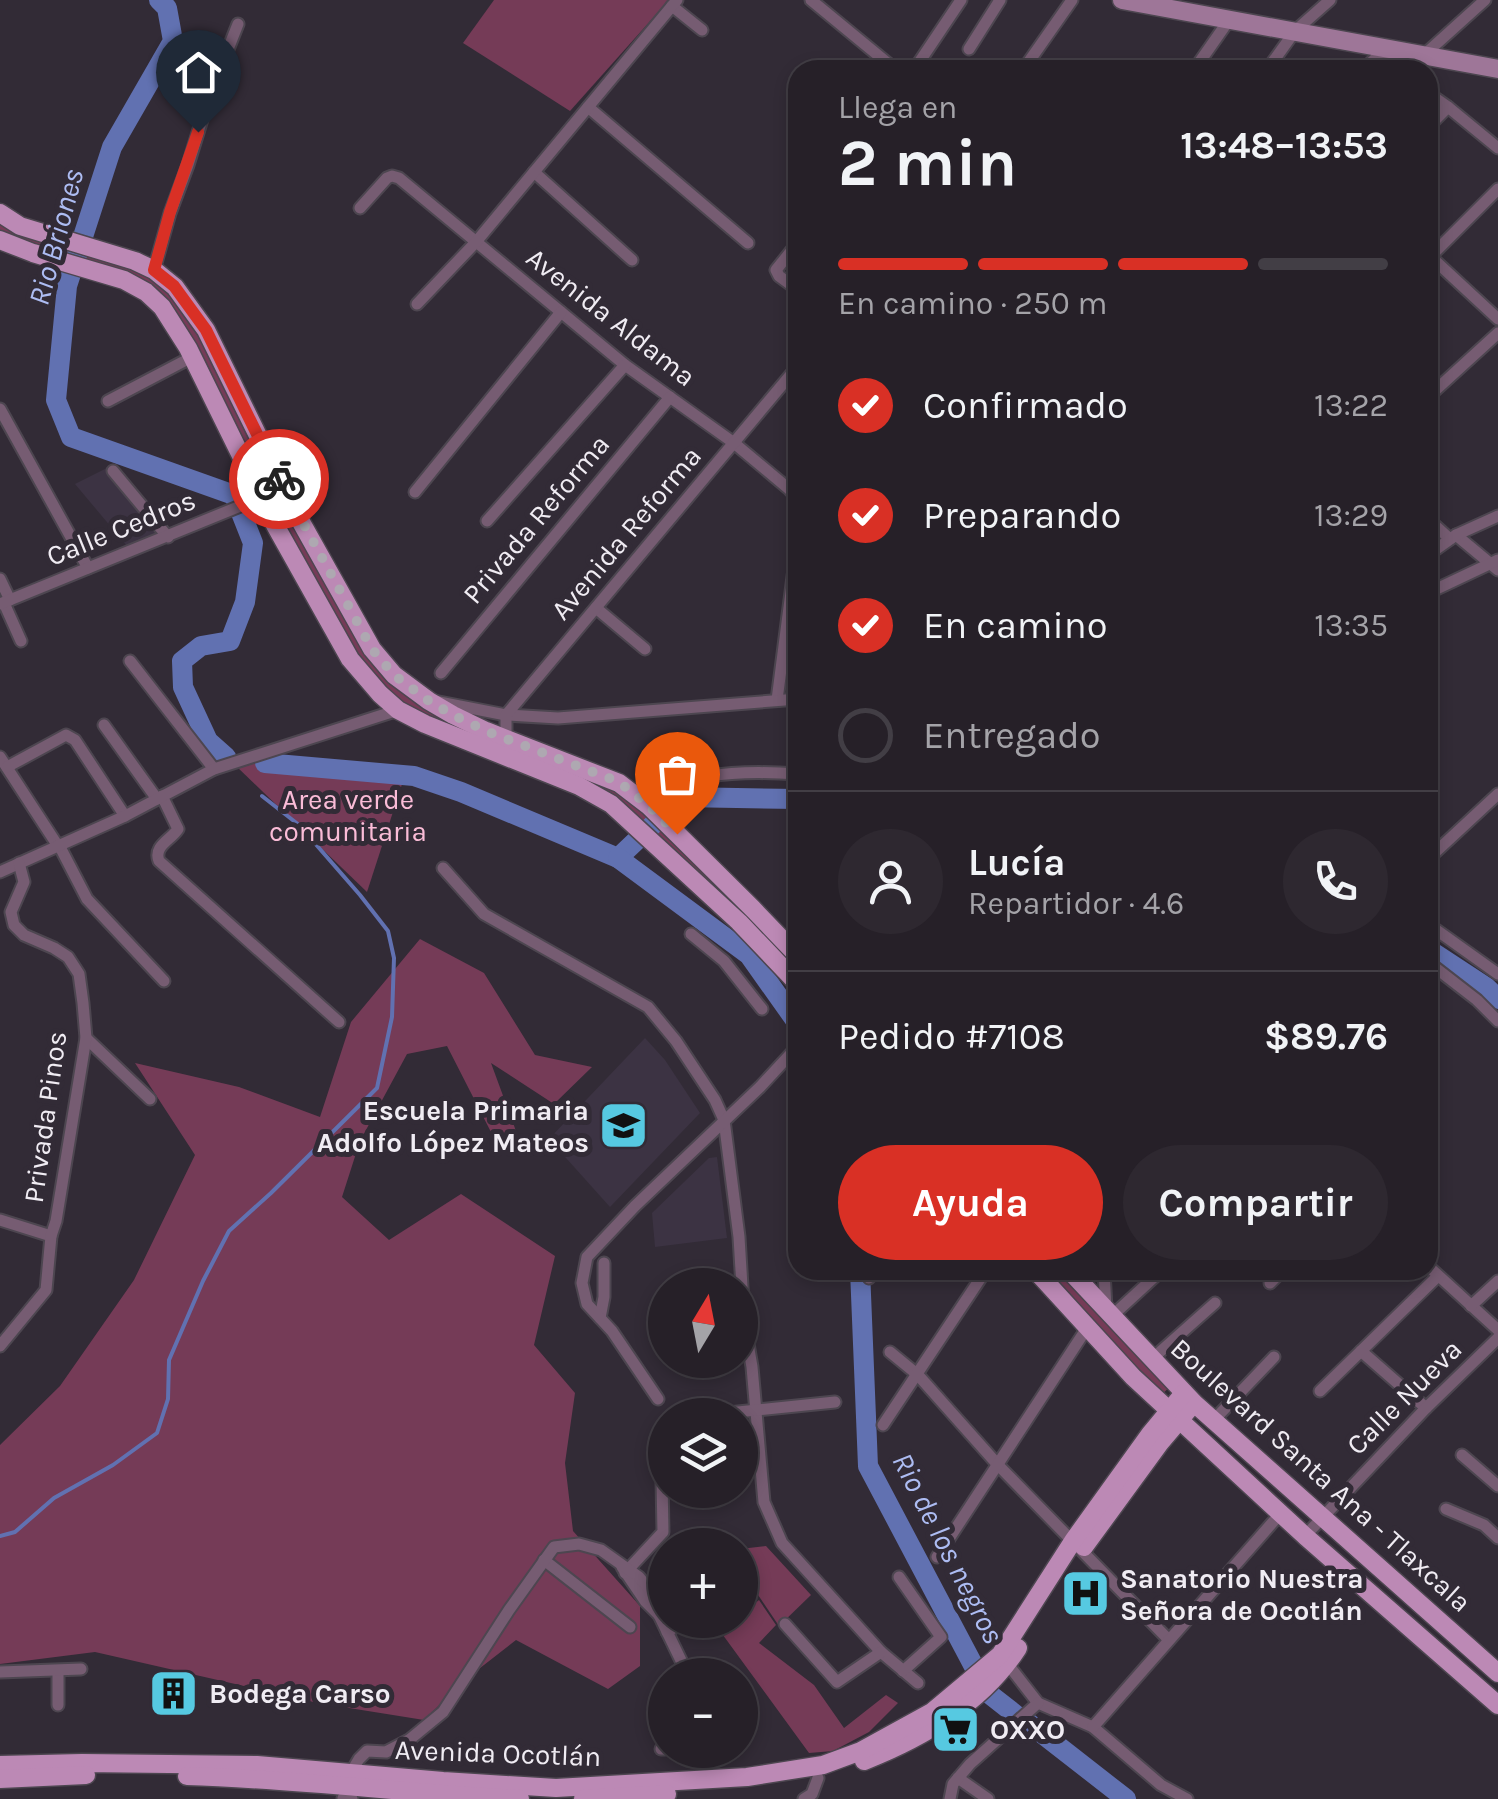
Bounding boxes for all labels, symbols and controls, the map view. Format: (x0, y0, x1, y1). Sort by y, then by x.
pin (156, 30, 241, 133)
icon: home (171, 45, 226, 100)
text: Llega en (838, 89, 957, 126)
text: 13:48–13:53 (1180, 123, 1388, 168)
text: 2 min (838, 125, 1017, 201)
water label: Rio Briones (20, 165, 92, 309)
street label: Avenida Aldama (520, 241, 702, 393)
text: En camino · 250 m (838, 285, 1107, 322)
icon: check (838, 378, 893, 433)
text: Confirmado (923, 383, 1128, 428)
text: 13:22 (1314, 387, 1388, 424)
street label: Privada Reforma (456, 428, 616, 610)
courier (229, 429, 329, 529)
street label: Avenida Reforma (544, 440, 708, 626)
icon: bike (252, 452, 307, 507)
street label: Calle Cedros (42, 483, 200, 573)
icon: check (838, 488, 893, 543)
text: Preparando (923, 493, 1121, 538)
text: 13:29 (1314, 497, 1388, 534)
icon: check (838, 598, 893, 653)
text: En camino (923, 603, 1107, 648)
text: 13:35 (1314, 607, 1388, 644)
text: Entregado (923, 713, 1100, 758)
pin (635, 732, 720, 835)
icon: bag (650, 747, 705, 802)
park label: Area verde comunitaria (269, 783, 427, 848)
button: person (838, 829, 943, 934)
button: phone (1283, 829, 1388, 934)
text: Lucía (968, 840, 1065, 885)
text: Repartidor · 4.6 (968, 885, 1184, 922)
text: Pedido #7108 (838, 1014, 1065, 1059)
text: $89.76 (1264, 1014, 1388, 1059)
street label: Privada Pinos (17, 1029, 73, 1205)
place label: Escuela Primaria Adolfo López Mateos (317, 1094, 589, 1159)
school or university icon: Escuela Primaria Adolfo López Mateos (598, 1100, 650, 1152)
button: Ayuda (838, 1145, 1103, 1260)
button: Compartir (1123, 1145, 1388, 1260)
north arrow (648, 1268, 758, 1378)
map controls (648, 1268, 758, 1768)
street label: Boulevard Santa Ana - Tlaxcala (1164, 1331, 1478, 1619)
street label: Calle Nueva (1340, 1333, 1468, 1461)
button: layers (648, 1398, 758, 1508)
water label: Rio de los negros (884, 1446, 1012, 1650)
button: + (648, 1528, 758, 1638)
place label: Sanatorio Nuestra Señora de Ocotlán (1120, 1562, 1364, 1627)
hospital icon: Sanatorio Nuestra Señora de Ocotlán (1059, 1568, 1111, 1620)
button: − (648, 1658, 758, 1768)
building icon: Bodega Carso (148, 1667, 200, 1719)
place label: Bodega Carso (209, 1677, 391, 1710)
supermarket icon: OXXO (929, 1703, 981, 1755)
place label: OXXO (990, 1713, 1065, 1746)
street label: Avenida Ocotlán (394, 1733, 602, 1773)

